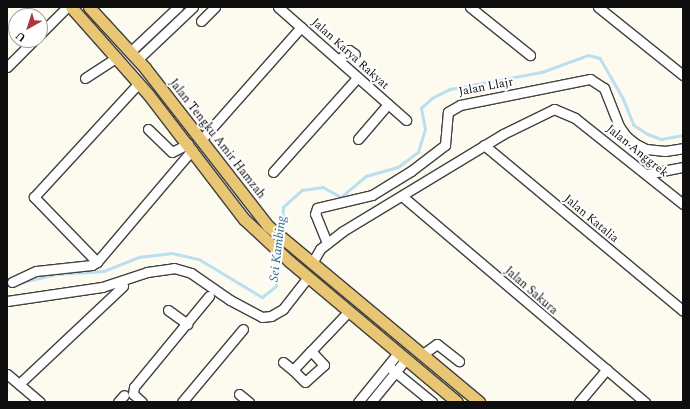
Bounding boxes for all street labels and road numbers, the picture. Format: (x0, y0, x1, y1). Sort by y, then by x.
street label: Jalan Karya Rakyat (308, 15, 392, 93)
street label: Jalan Llajr (458, 75, 514, 99)
street label: Jalan Tengku Amir Hamzah (166, 76, 268, 202)
street label: Jalan Anggrek (603, 122, 671, 180)
street label: Jalan Katalia (561, 192, 621, 246)
street label: Jalan Sakura (501, 264, 561, 318)

